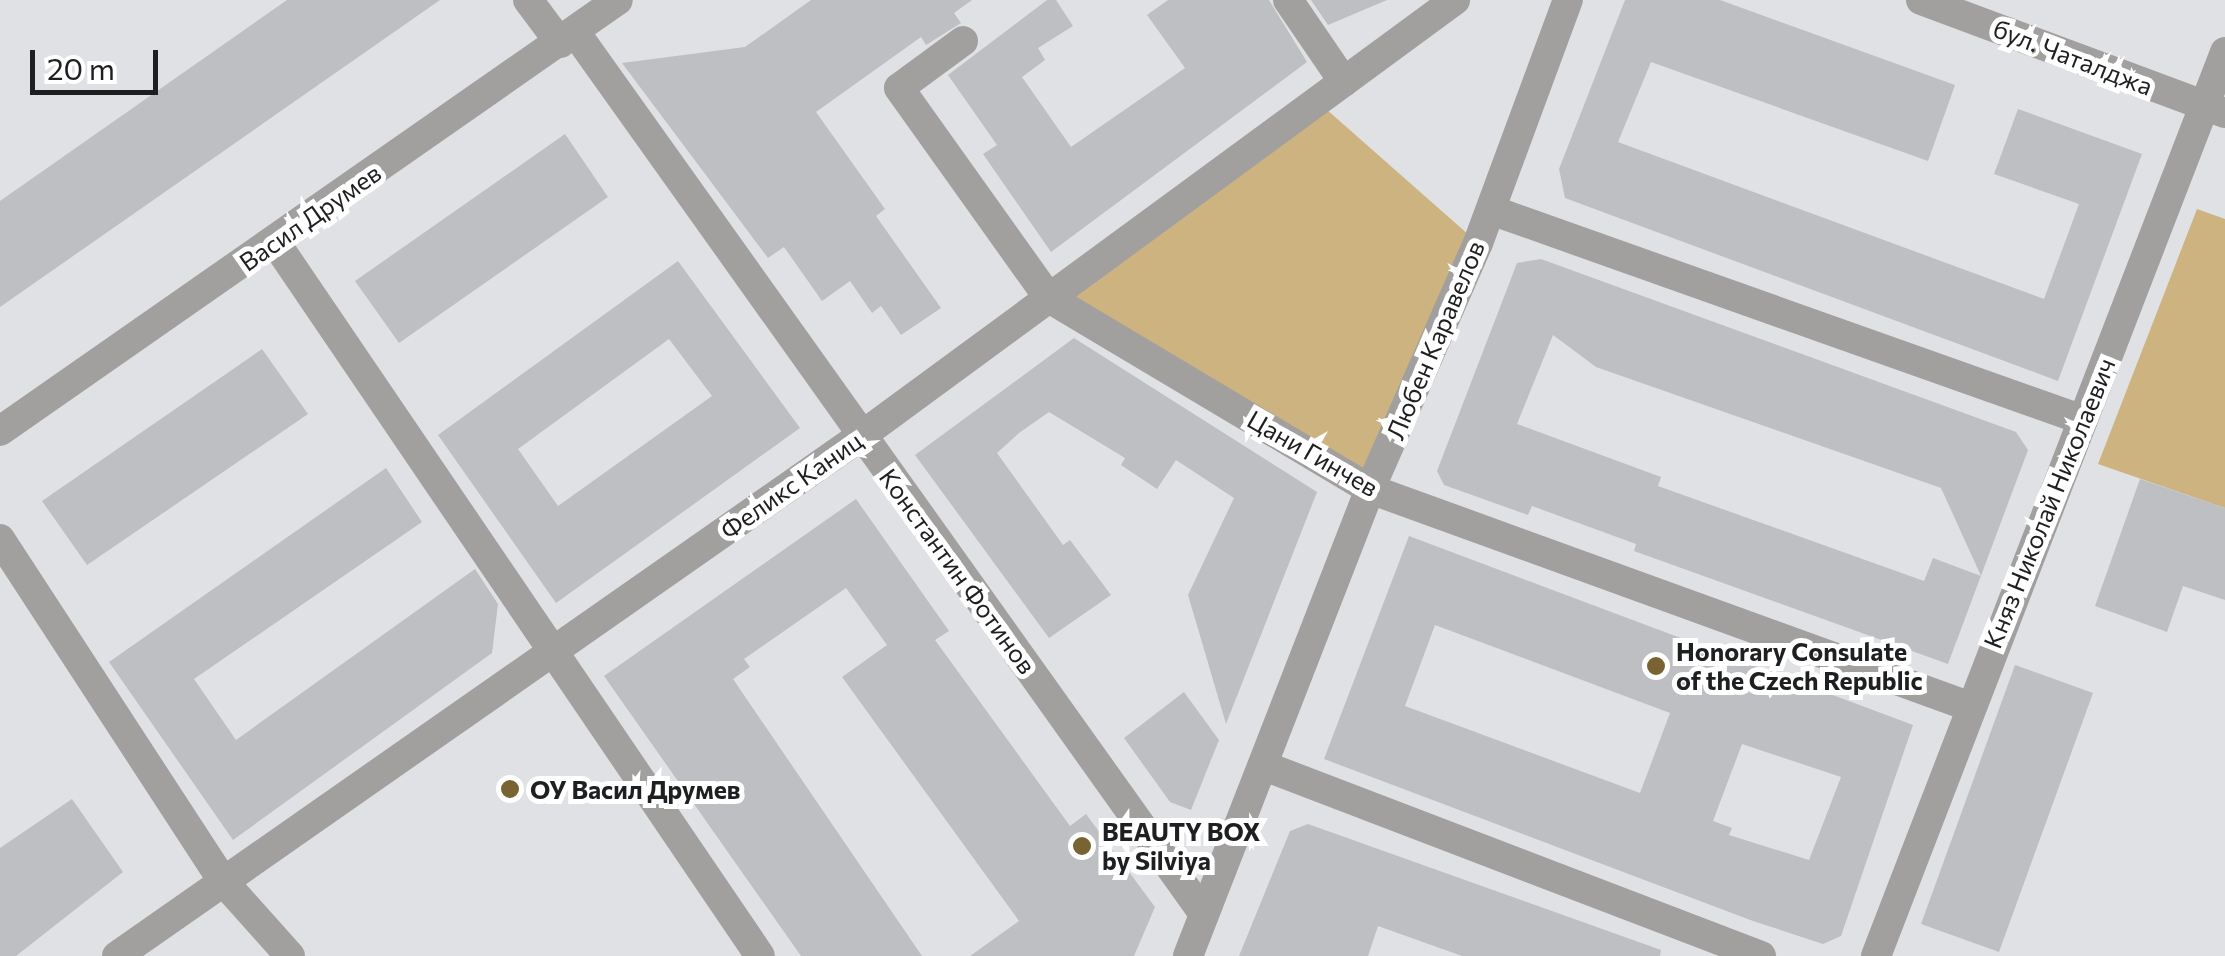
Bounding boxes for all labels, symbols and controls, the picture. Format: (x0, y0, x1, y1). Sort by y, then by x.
street label: бул. Чаталджа (1989, 13, 2157, 101)
scale bar (35, 30, 162, 92)
text: 20 m (47, 49, 115, 86)
street label: Васил Друмев (233, 157, 387, 277)
street label: Любен Каравелов (1380, 236, 1490, 444)
street label: Княз Николай Николаевич (1977, 354, 2121, 652)
street label: Цани Гинчев (1242, 404, 1384, 502)
street label: Феликс Каниц (714, 425, 868, 545)
street label: Константин Фотинов (874, 463, 1042, 679)
place label: Honorary Consulate of the Czech Republic (1676, 637, 1923, 696)
marker: Honorary Consulate of the Czech Republic (1645, 655, 1667, 677)
place label: ОУ Васил Друмев (530, 774, 740, 804)
marker: ОУ Васил Друмев (499, 778, 521, 800)
place label: BEAUTY BOX by Silviya (1102, 817, 1260, 876)
marker: BEAUTY BOX by Silviya (1071, 835, 1093, 857)

